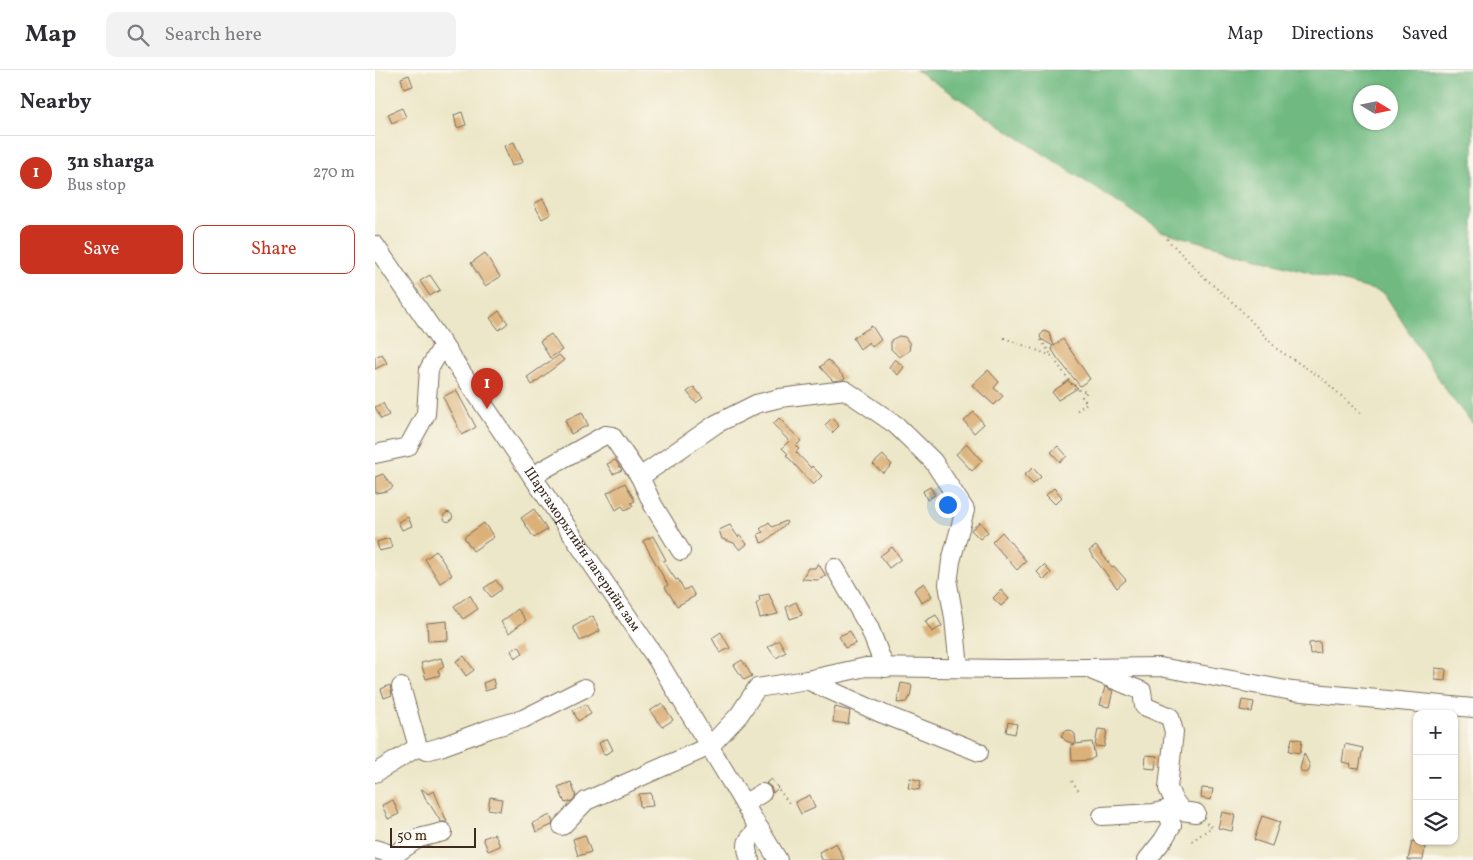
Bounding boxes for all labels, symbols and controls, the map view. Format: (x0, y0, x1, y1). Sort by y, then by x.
search box (106, 12, 456, 57)
text: Map (25, 18, 76, 52)
icon: search (124, 21, 152, 49)
text: Search here (164, 22, 262, 48)
text: Map (1227, 22, 1263, 47)
text: Directions (1291, 22, 1374, 47)
text: Saved (1402, 22, 1448, 47)
north arrow (1353, 85, 1398, 130)
text: Nearby (20, 88, 91, 117)
text: 3n sharga (67, 149, 154, 175)
text: 1 (33, 162, 39, 184)
text: 270 m (313, 162, 355, 184)
text: Bus stop (67, 175, 126, 197)
button: Save (20, 225, 183, 274)
button: Share (193, 225, 355, 274)
pin: 1 (471, 368, 503, 409)
street label: Шаргаморьтийн лагерийн зам (519, 463, 645, 636)
your location (935, 492, 961, 518)
map controls (1413, 710, 1458, 845)
button: + (1413, 710, 1458, 755)
button: − (1413, 755, 1458, 800)
button: layers (1413, 800, 1458, 845)
scale bar (390, 825, 476, 848)
text: 50 m (397, 827, 427, 846)

